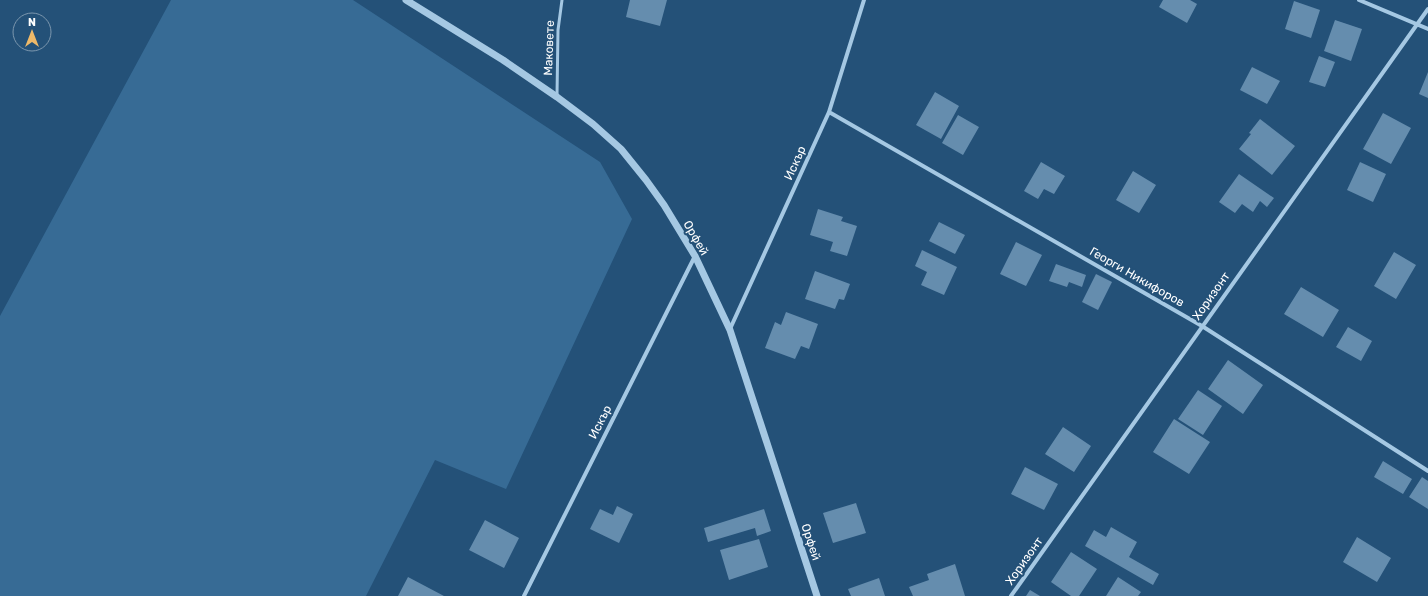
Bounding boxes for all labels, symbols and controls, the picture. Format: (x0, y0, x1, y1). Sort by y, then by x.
north arrow (12, 12, 52, 52)
text: N (28, 16, 36, 29)
street label: Маковете (541, 20, 557, 76)
street label: Искър (781, 144, 809, 182)
street label: Орфей (680, 218, 712, 258)
street label: Георги Никифоров (1087, 244, 1187, 310)
street label: Хоризонт (1189, 269, 1233, 323)
street label: Искър (586, 403, 614, 441)
street label: Орфей (798, 522, 824, 562)
street label: Хоризонт (1002, 534, 1046, 588)

